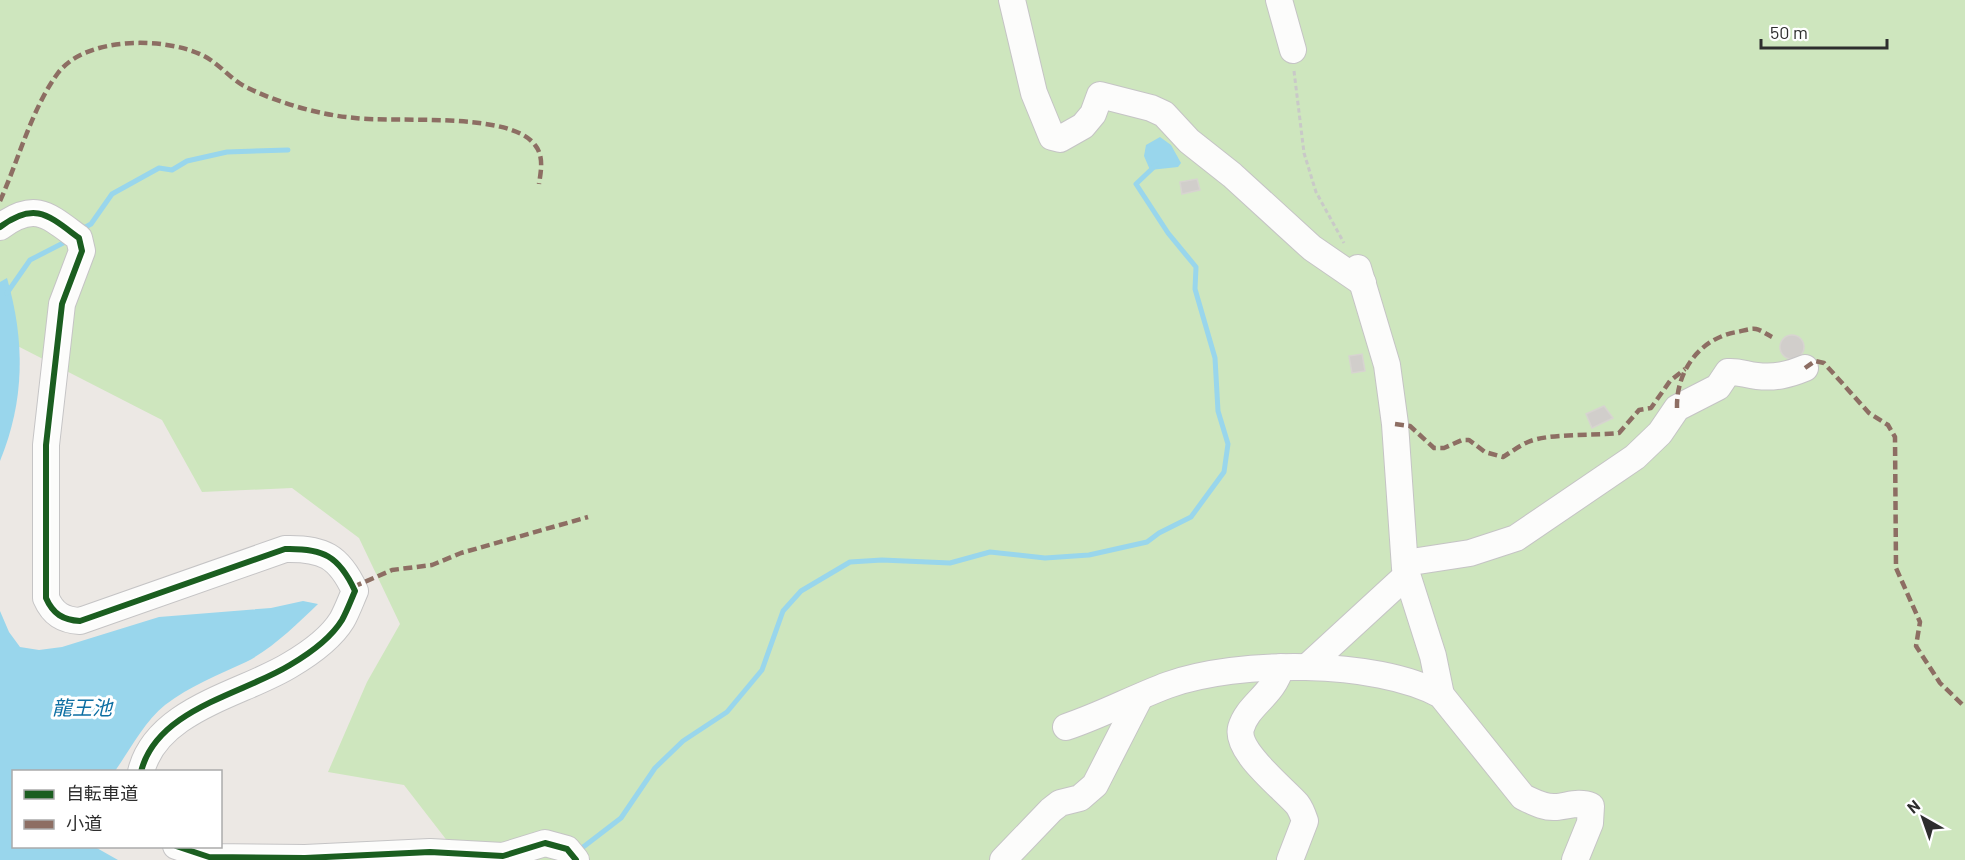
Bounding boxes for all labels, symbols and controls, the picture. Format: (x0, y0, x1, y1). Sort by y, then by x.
scale bar (1761, 12, 1887, 50)
text: 50 m (1770, 21, 1808, 43)
water label: 龍王池 (52, 695, 114, 719)
legend (12, 770, 222, 848)
text: 自転車道 (66, 782, 138, 804)
north arrow (1893, 788, 1953, 848)
text: N (1903, 795, 1923, 817)
text: 小道 (66, 812, 102, 834)

